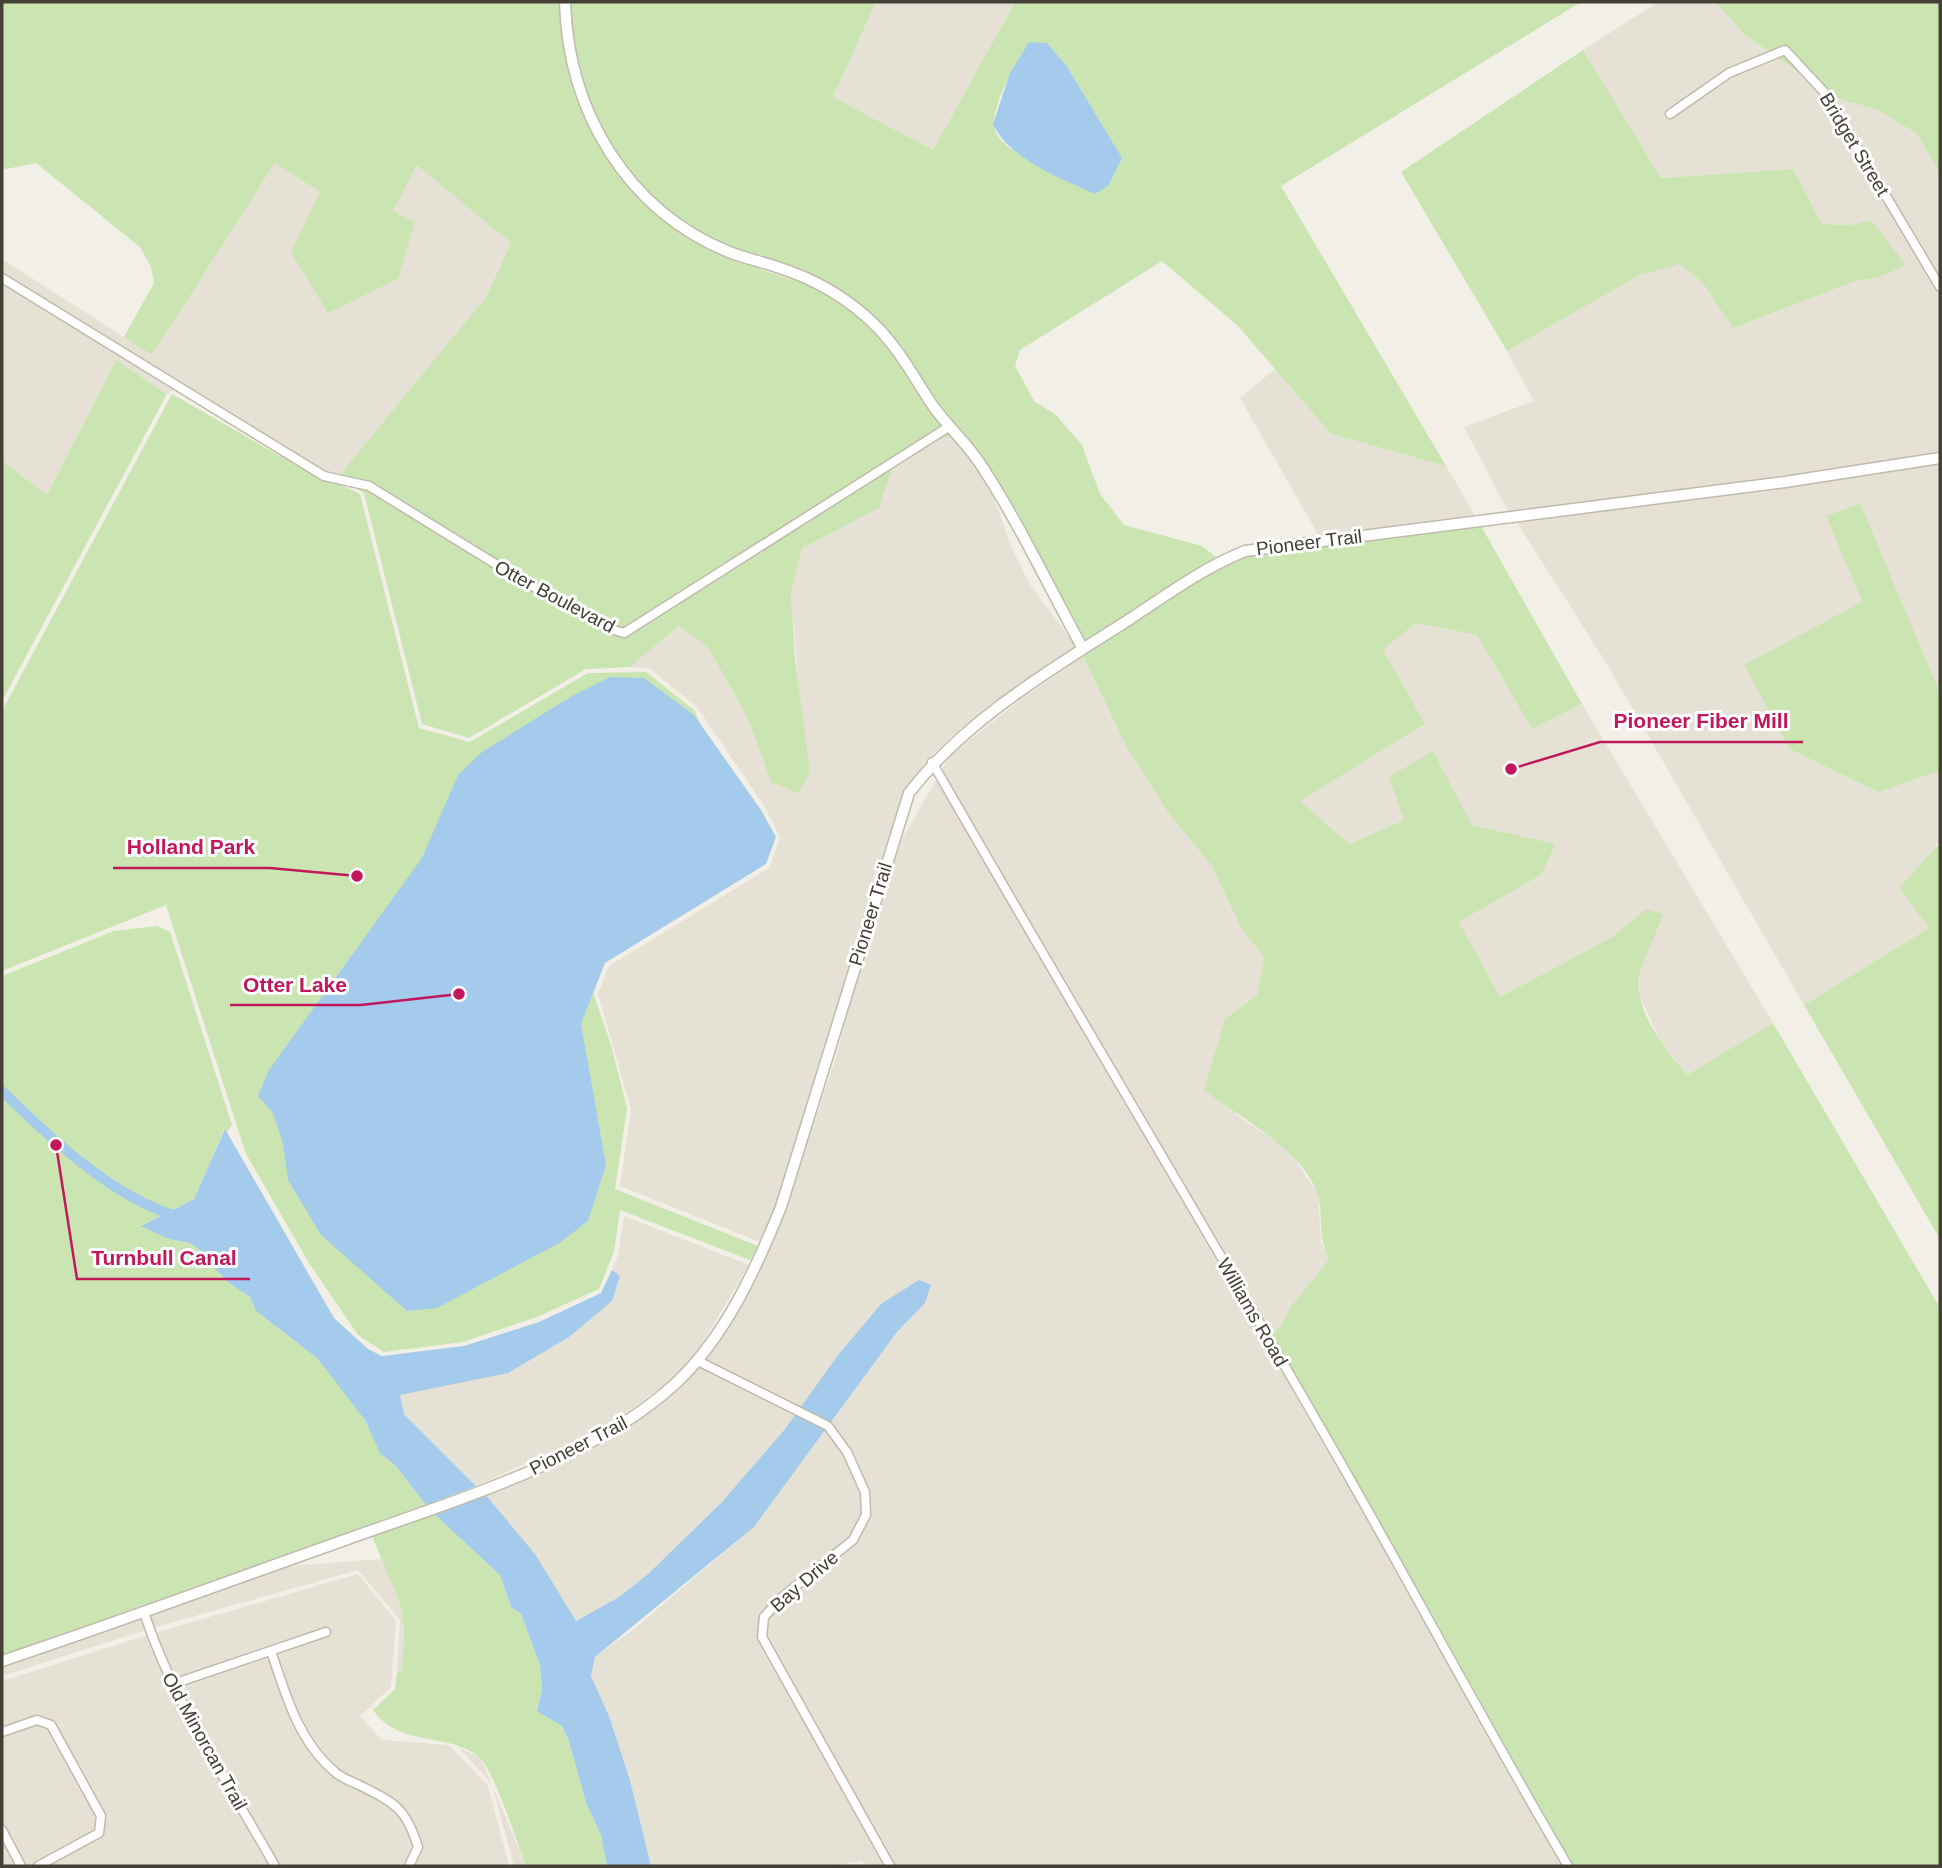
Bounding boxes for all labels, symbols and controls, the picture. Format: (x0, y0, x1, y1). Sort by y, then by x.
street label: Bridget Street (1816, 89, 1894, 200)
street label: Pioneer Trail (1255, 526, 1363, 559)
street label: Otter Boulevard (491, 556, 618, 637)
callout: Pioneer Fiber Mill (1600, 700, 1803, 742)
text: Pioneer Fiber Mill (1613, 709, 1789, 732)
callout: Holland Park (113, 826, 270, 868)
text: Holland Park (127, 835, 256, 858)
street label: Pioneer Trail (845, 860, 896, 968)
callout: Otter Lake (230, 963, 361, 1005)
text: Otter Lake (243, 973, 347, 996)
callout: Turnbull Canal (77, 1237, 250, 1279)
text: Turnbull Canal (91, 1246, 237, 1269)
street label: Williams Road (1213, 1254, 1292, 1370)
street label: Pioneer Trail (526, 1412, 631, 1479)
street label: Bay Drive (766, 1546, 842, 1616)
street label: Old Minorcan Trail (158, 1669, 251, 1814)

